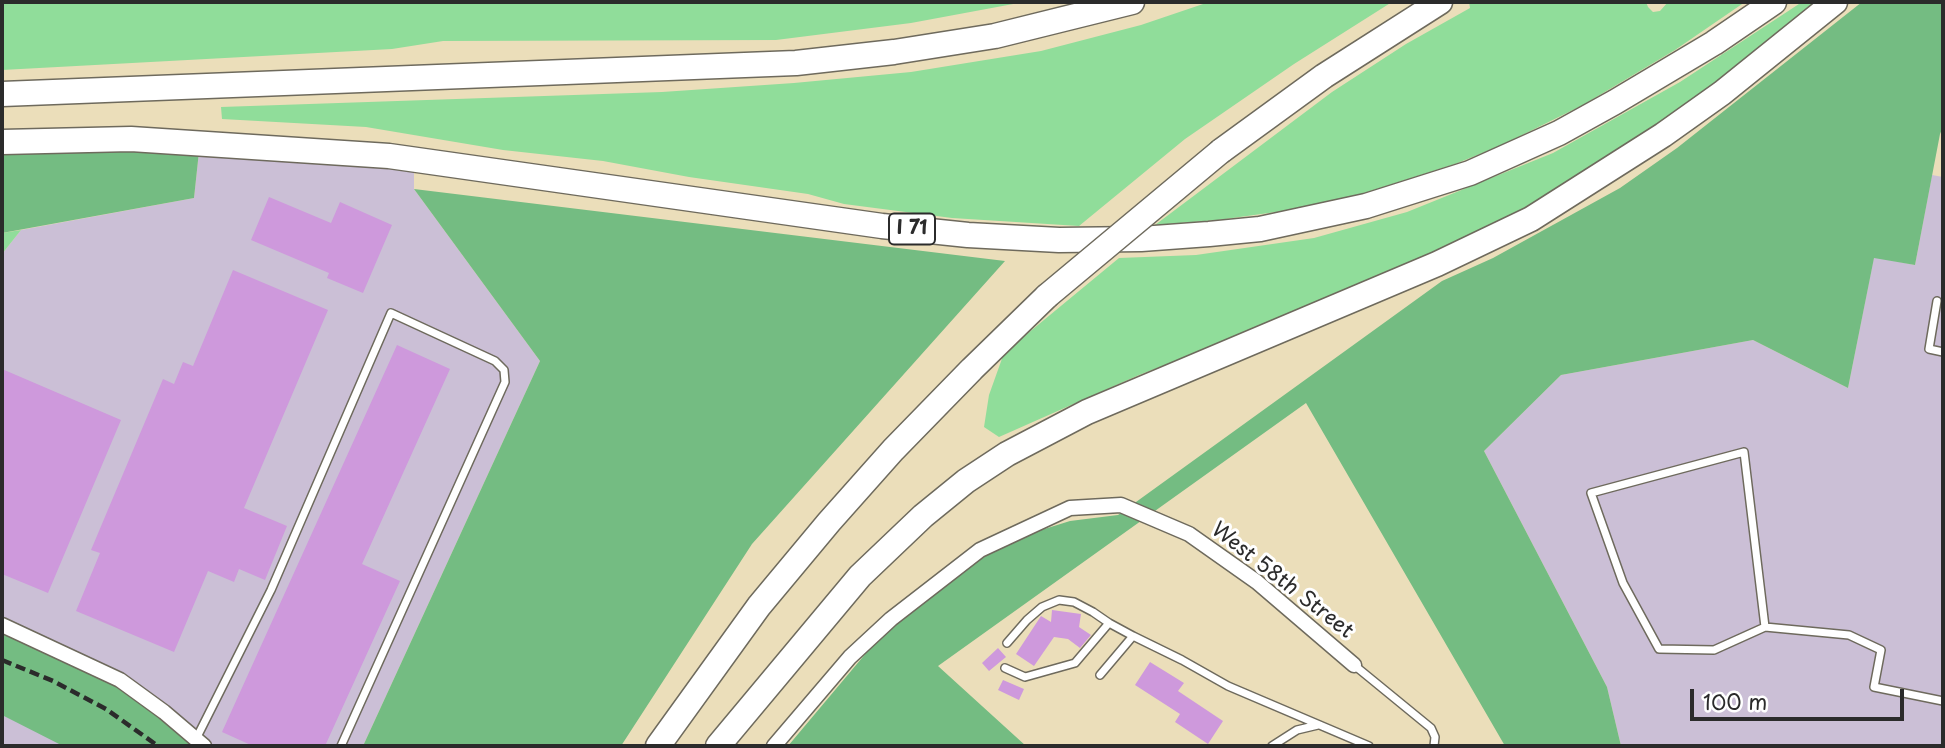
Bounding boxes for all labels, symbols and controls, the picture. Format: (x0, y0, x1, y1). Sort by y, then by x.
road number: I 71 (889, 214, 935, 244)
street label: West 58th Street (1206, 518, 1358, 644)
scale bar (1693, 674, 1906, 718)
text: 100 m (1703, 685, 1767, 717)

